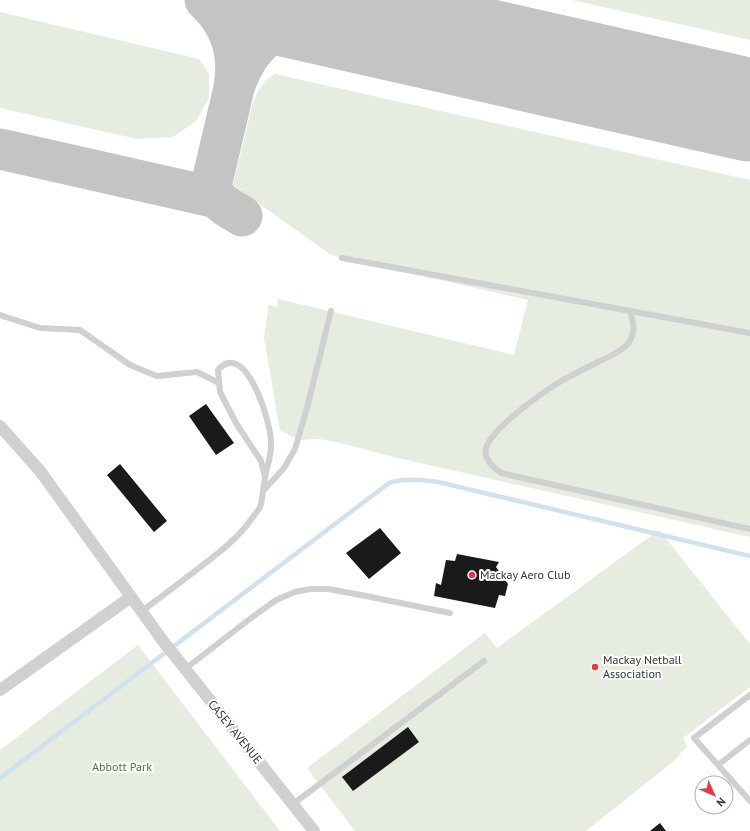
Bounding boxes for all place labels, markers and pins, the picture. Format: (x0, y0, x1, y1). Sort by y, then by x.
place label: Mackay Aero Club (480, 567, 571, 582)
marker: Mackay Aero Club (467, 570, 477, 580)
place label: Mackay Netball Association (603, 652, 682, 681)
marker: Mackay Netball Association (590, 662, 600, 672)

